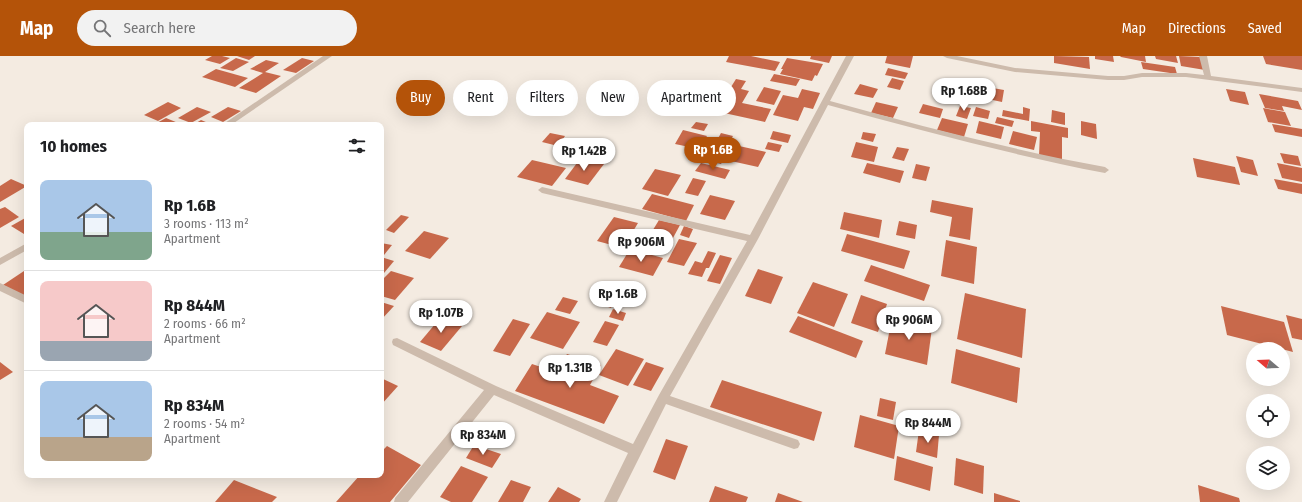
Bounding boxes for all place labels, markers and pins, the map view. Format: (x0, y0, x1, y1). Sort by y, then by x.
pin: Rp 1.68B (923, 78, 1005, 112)
pin: Rp 1.6B (676, 137, 750, 171)
pin: Rp 1.42B (543, 138, 625, 172)
pin: Rp 906M (604, 229, 678, 263)
pin: Rp 1.6B (581, 281, 655, 315)
pin: Rp 1.07B (400, 300, 482, 334)
pin: Rp 906M (872, 307, 946, 341)
pin: Rp 1.31B (529, 355, 611, 389)
pin: Rp 844M (891, 410, 965, 444)
pin: Rp 834M (446, 422, 520, 456)

